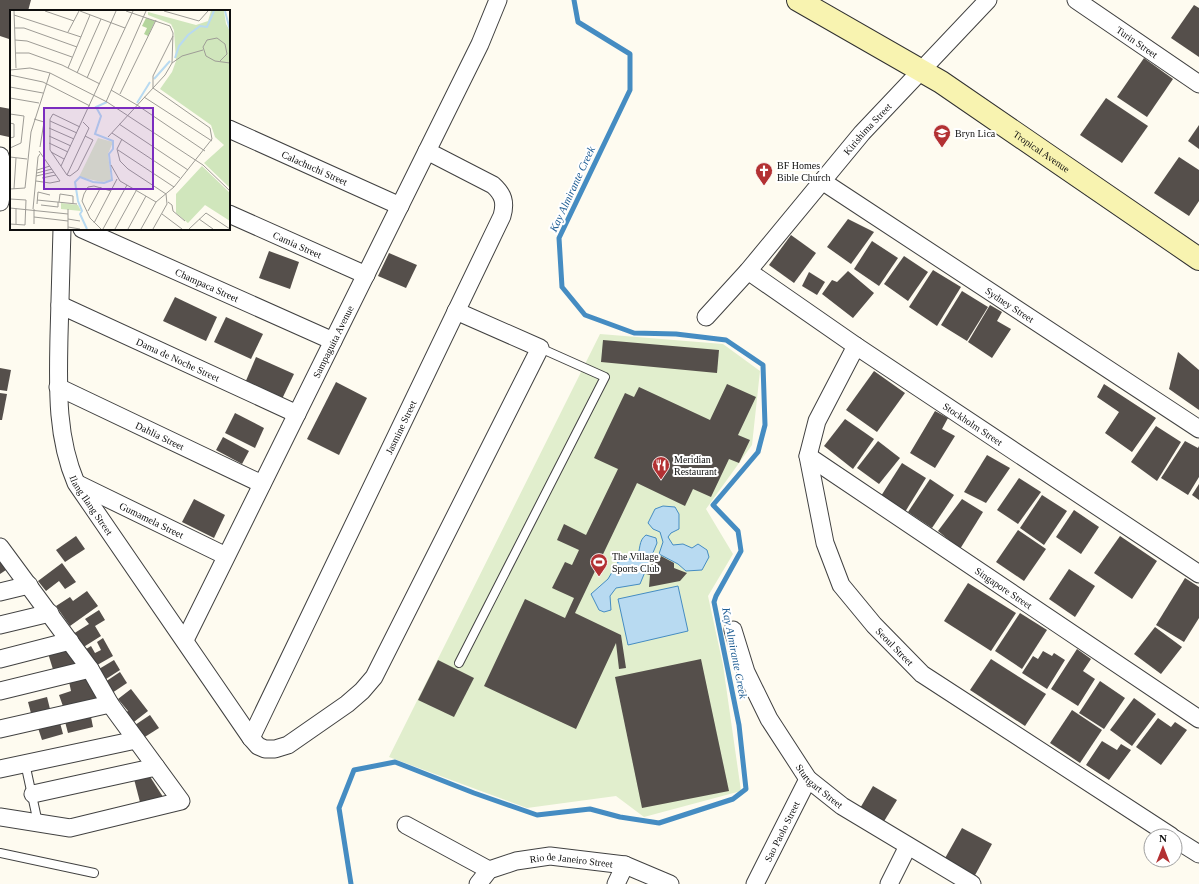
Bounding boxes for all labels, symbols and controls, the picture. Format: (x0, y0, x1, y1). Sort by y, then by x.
inset map (10, 10, 230, 230)
street label: Turin Street (1114, 24, 1160, 60)
street label: Kirishima Street (841, 101, 894, 157)
school or university icon: Bryn Lica (932, 123, 952, 148)
place label: Bryn Lica (955, 128, 996, 139)
street label: Tropical Avenue (1011, 128, 1072, 175)
water label: Kay Almirante Creek (547, 143, 598, 235)
street label: Calachuchi Street (280, 148, 349, 188)
place label: BF Homes Bible Church (777, 160, 831, 183)
church icon: BF Homes Bible Church (754, 161, 774, 186)
street label: Camia Street (271, 229, 324, 261)
street label: Champaca Street (174, 266, 240, 304)
street label: Sydney Street (983, 285, 1036, 325)
street label: Sampaguita Avenue (311, 303, 356, 380)
street label: Dama de Noche Street (135, 336, 221, 384)
street label: Jasmine Street (383, 399, 419, 456)
street label: Stockholm Street (941, 400, 1005, 448)
street label: Dahlia Street (134, 420, 186, 452)
place label: Meridian Restaurant (674, 454, 717, 477)
restaurant icon: Meridian Restaurant (651, 455, 671, 480)
street label: Ilang Ilang Street (67, 474, 115, 537)
street label: Gumamela Street (118, 500, 186, 541)
place label: The Village Sports Club (612, 551, 660, 574)
sports icon: The Village Sports Club (589, 552, 609, 577)
street label: Singapore Street (973, 565, 1034, 611)
water label: Kay Almirante Creek (720, 605, 750, 701)
street label: Seoul Street (874, 625, 916, 668)
street label: Stuttgart Street (794, 762, 845, 811)
street label: Sao Paolo Street (762, 799, 802, 864)
north arrow (1143, 828, 1183, 868)
text: N (1159, 832, 1167, 844)
street label: Rio de Janeiro Street (529, 851, 614, 870)

